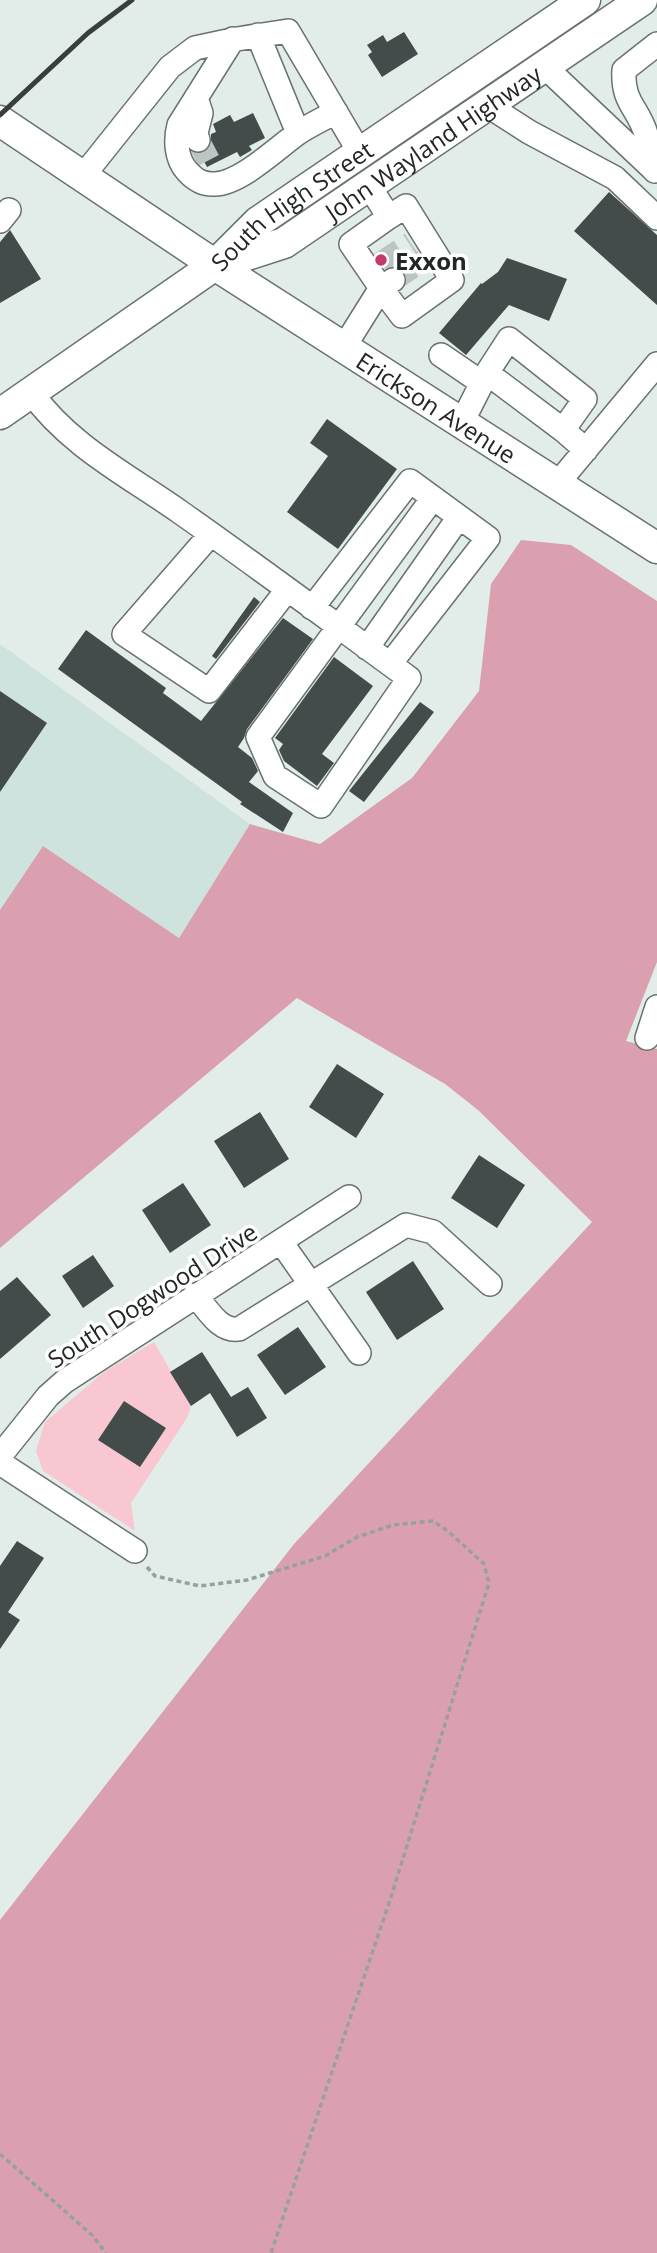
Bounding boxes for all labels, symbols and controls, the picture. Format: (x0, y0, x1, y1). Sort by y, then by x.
street label: John Wayland Highway (316, 56, 548, 228)
street label: South High Street (203, 133, 379, 277)
place label: Exxon (395, 244, 467, 277)
marker: Exxon (373, 252, 389, 268)
street label: Erickson Avenue (350, 344, 523, 470)
street label: South Dogwood Drive (41, 1215, 263, 1375)

